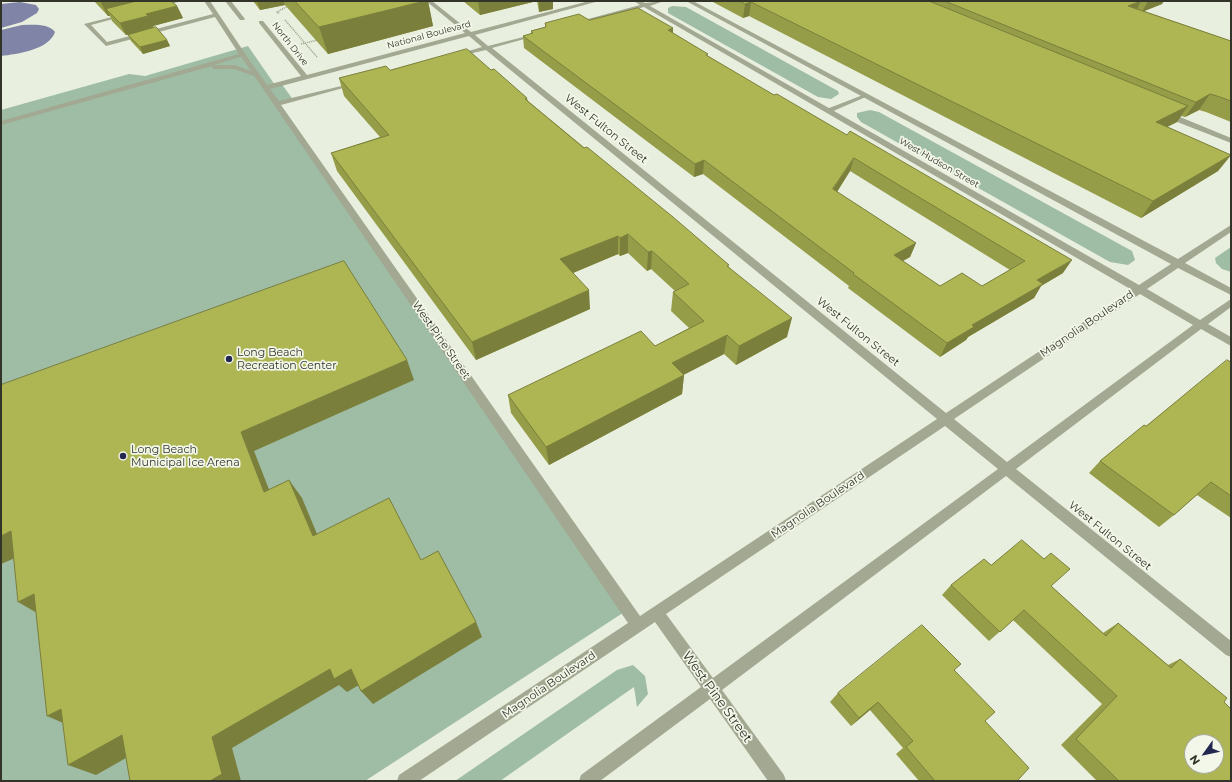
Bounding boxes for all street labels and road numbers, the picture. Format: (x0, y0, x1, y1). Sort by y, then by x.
street label: National Boulevard (386, 19, 472, 51)
street label: North Drive (270, 20, 310, 68)
street label: West Fulton Street (562, 92, 650, 166)
street label: West Hudson Street (897, 136, 981, 190)
street label: Magnolia Boulevard (1038, 288, 1136, 360)
street label: West Fulton Street (814, 295, 902, 369)
street label: West Pine Street (409, 299, 473, 381)
street label: Magnolia Boulevard (769, 469, 867, 541)
street label: West Fulton Street (1066, 499, 1154, 573)
street label: West Pine Street (679, 648, 755, 746)
street label: Magnolia Boulevard (500, 649, 598, 721)

